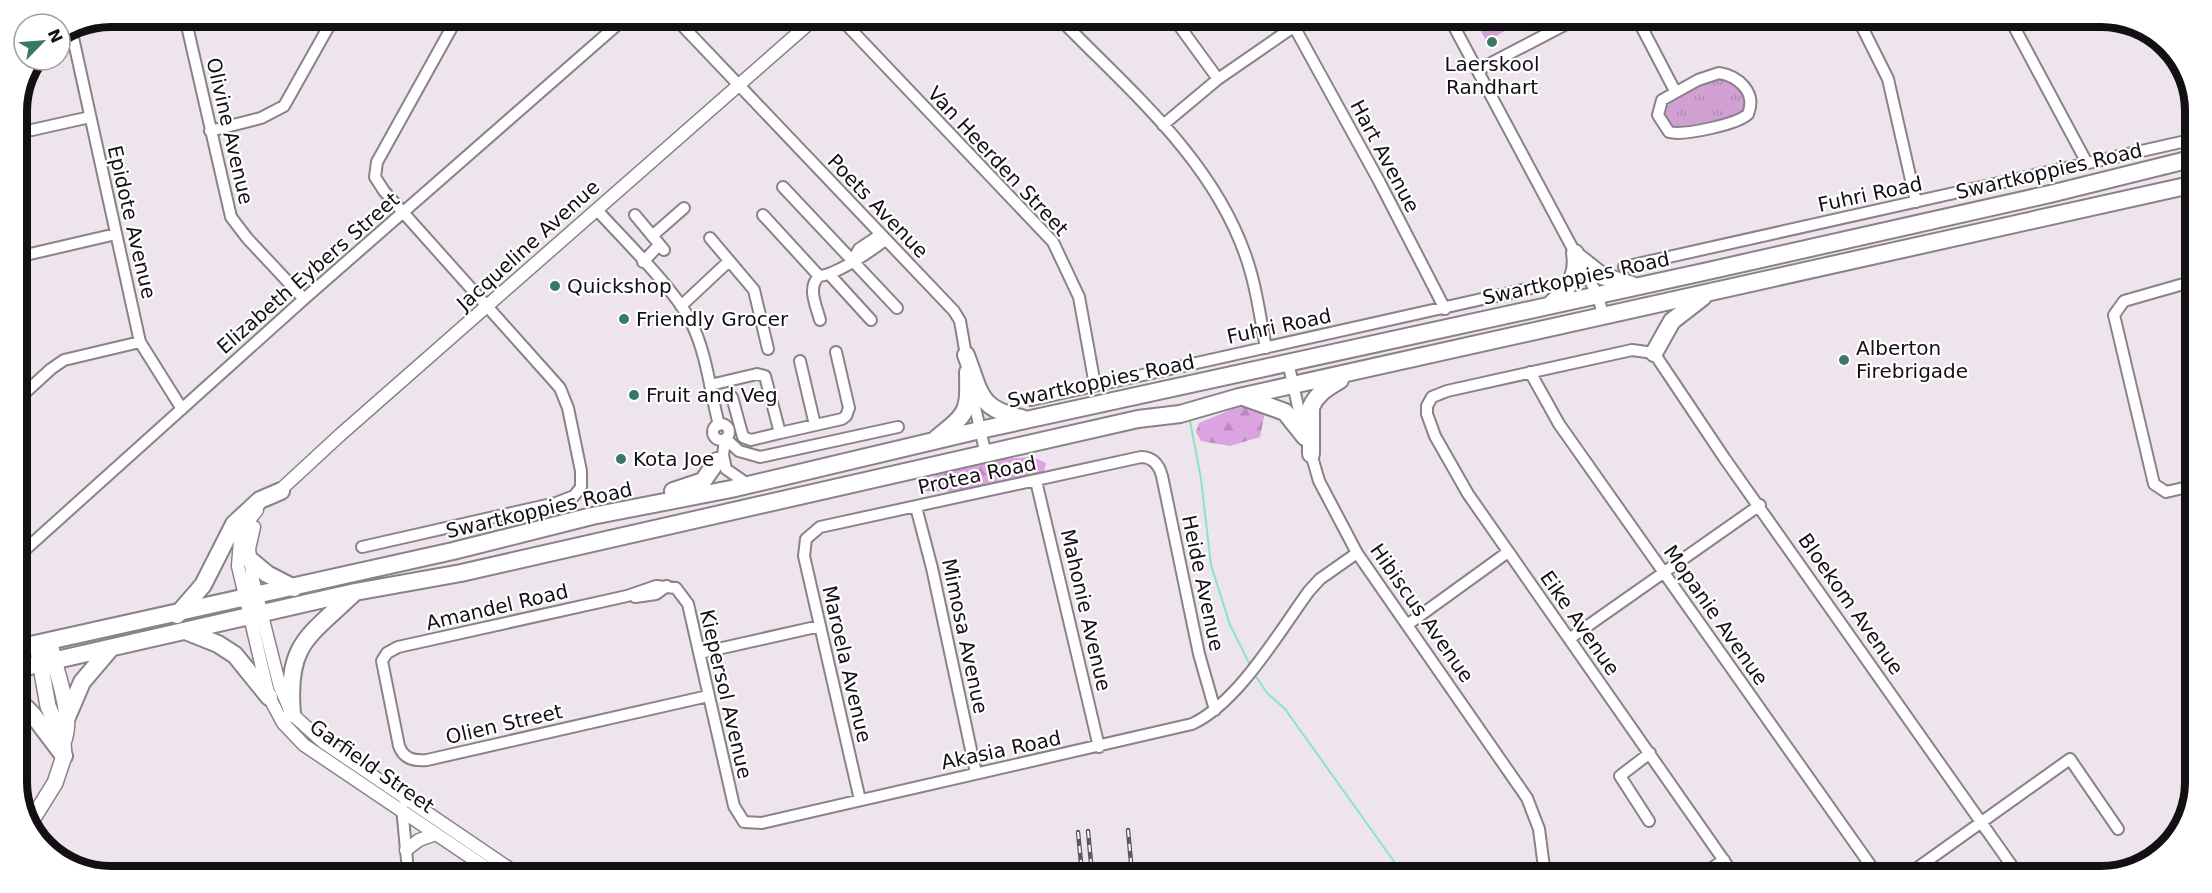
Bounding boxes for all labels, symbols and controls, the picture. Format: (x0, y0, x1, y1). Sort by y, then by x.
north arrow (12, 12, 72, 72)
text: N (44, 26, 67, 46)
marker: Laerskool Randhart (1485, 35, 1499, 49)
place label: Laerskool Randhart (1444, 52, 1540, 99)
street label: Olivine Avenue (201, 55, 259, 207)
street label: Van Heerden Street (922, 81, 1074, 241)
street label: Hart Avenue (1345, 96, 1425, 216)
street label: Swartkoppies Road (1953, 138, 2145, 204)
street label: Epidote Avenue (103, 143, 161, 301)
street label: Poets Avenue (823, 149, 933, 263)
street label: Fuhri Road (1816, 171, 1924, 217)
street label: Jacqueline Avenue (450, 175, 604, 317)
street label: Elizabeth Eybers Street (212, 187, 404, 359)
street label: Swartkoppies Road (1480, 246, 1672, 310)
place label: Quickshop (567, 274, 672, 298)
marker: Quickshop (548, 279, 562, 293)
street label: Fuhri Road (1225, 303, 1333, 349)
place label: Friendly Grocer (636, 307, 789, 331)
marker: Friendly Grocer (617, 312, 631, 326)
place label: Alberton Firebrigade (1856, 336, 1968, 383)
street label: Swartkoppies Road (1005, 349, 1197, 413)
marker: Alberton Firebrigade (1837, 353, 1851, 367)
place label: Fruit and Veg (646, 383, 778, 407)
marker: Fruit and Veg (627, 388, 641, 402)
place label: Kota Joe (633, 447, 714, 471)
street label: Protea Road (915, 451, 1039, 499)
marker: Kota Joe (614, 452, 628, 466)
street label: Swartkoppies Road (443, 477, 635, 543)
street label: Heide Avenue (1177, 513, 1229, 653)
street label: Mahonie Avenue (1056, 527, 1116, 693)
street label: Bloekom Avenue (1793, 529, 1909, 679)
street label: Hibiscus Avenue (1365, 539, 1479, 687)
street label: Mopanie Avenue (1659, 540, 1773, 690)
street label: Mimosa Avenue (937, 556, 993, 716)
street label: Eike Avenue (1535, 566, 1625, 680)
street label: Amandel Road (424, 579, 570, 635)
street label: Maroela Avenue (817, 583, 877, 745)
street label: Kiepersol Avenue (695, 607, 757, 781)
street label: Olien Street (443, 699, 565, 749)
street label: Garfield Street (305, 714, 439, 818)
street label: Akasia Road (939, 726, 1063, 774)

